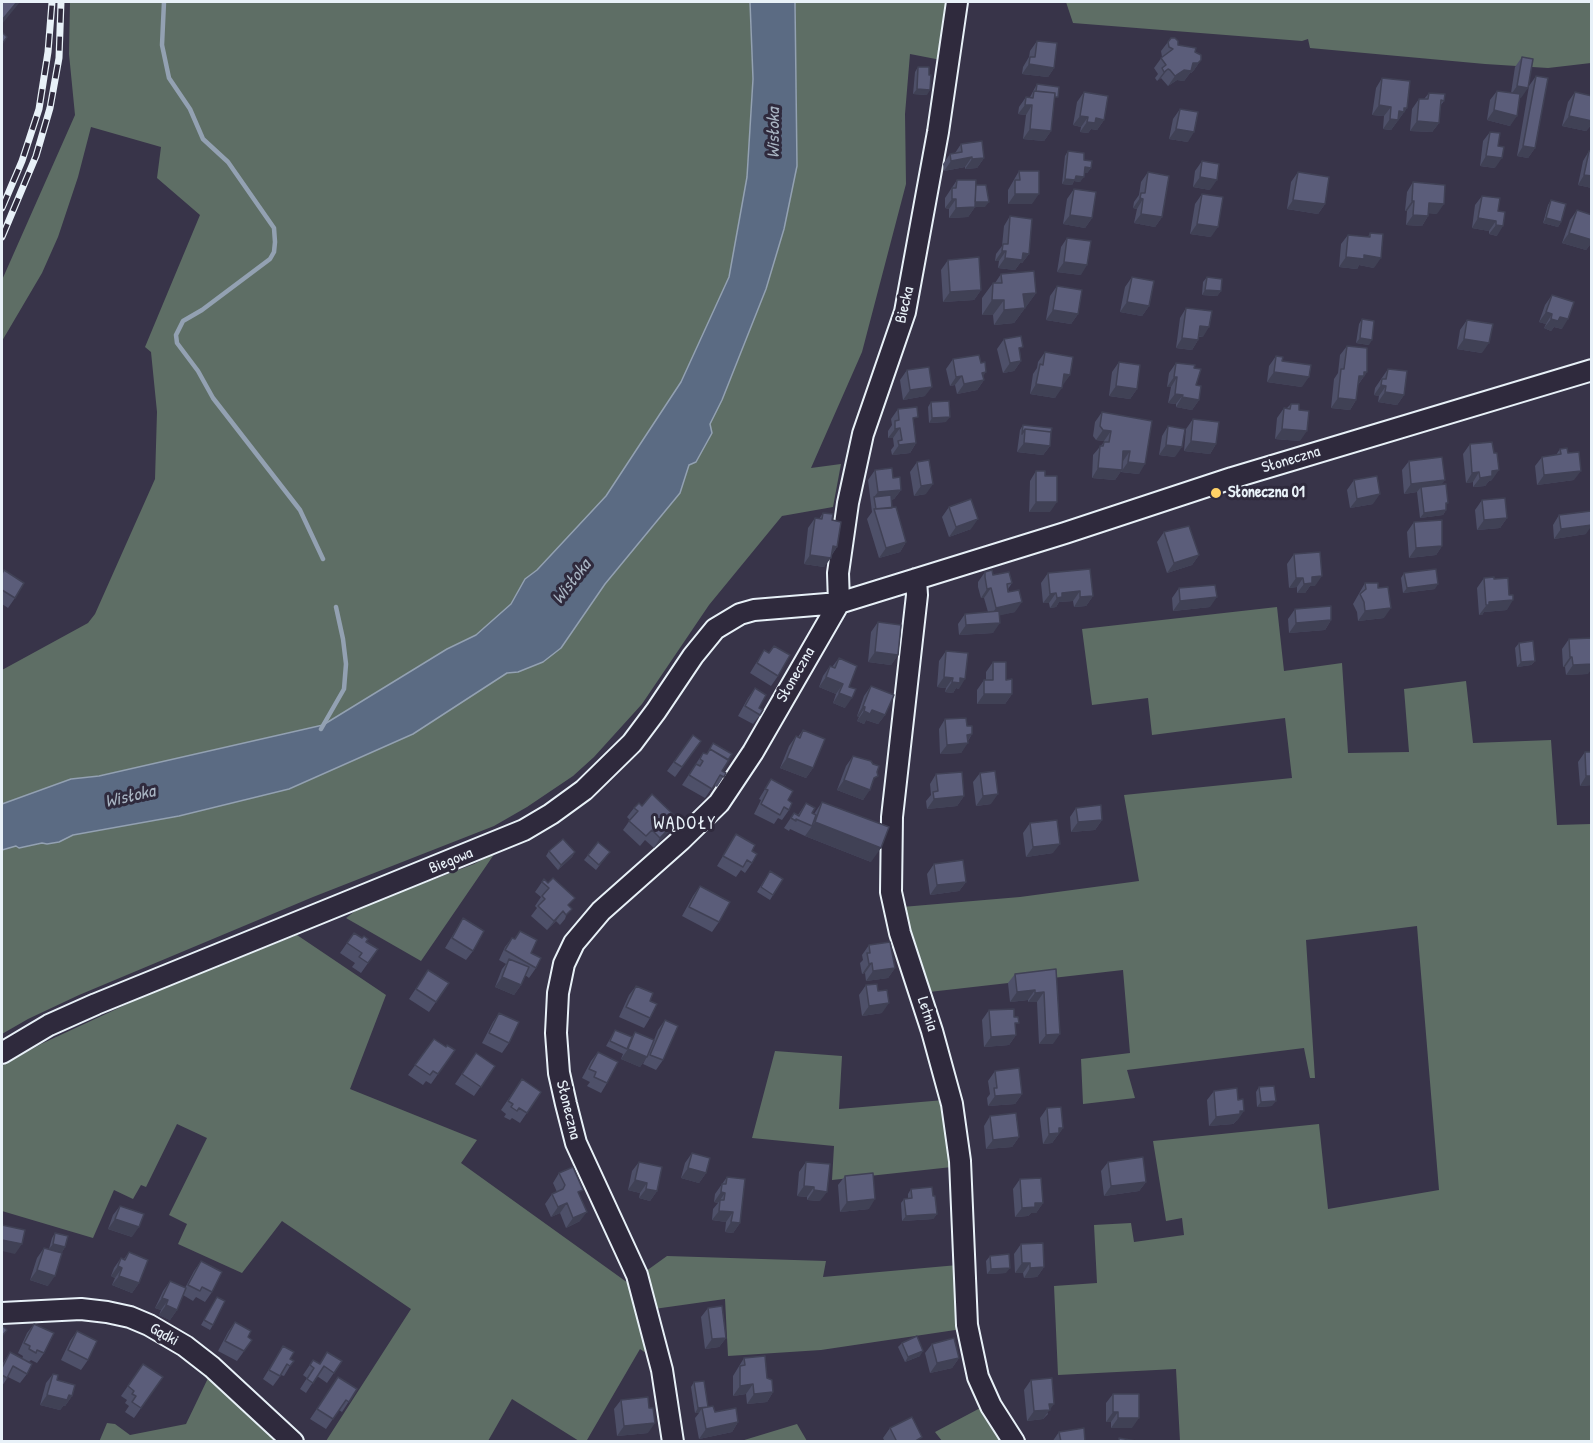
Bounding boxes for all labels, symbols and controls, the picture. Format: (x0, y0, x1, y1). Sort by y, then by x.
water label: Wisłoka (763, 108, 785, 158)
street label: Biecka (891, 285, 919, 325)
street label: Słoneczna (1259, 442, 1323, 478)
place label: Słoneczna 01 (1228, 483, 1305, 503)
marker: Słoneczna 01 (1209, 486, 1223, 500)
water label: Wisłoka (548, 555, 596, 609)
street label: Słoneczna (773, 644, 819, 706)
water label: Wisłoka (103, 781, 157, 813)
district label: WĄDOŁY (653, 813, 717, 835)
street label: Biegowa (426, 844, 476, 878)
street label: Letnia (912, 994, 942, 1034)
street label: Słoneczna (551, 1079, 585, 1141)
street label: Gądki (146, 1319, 182, 1351)

